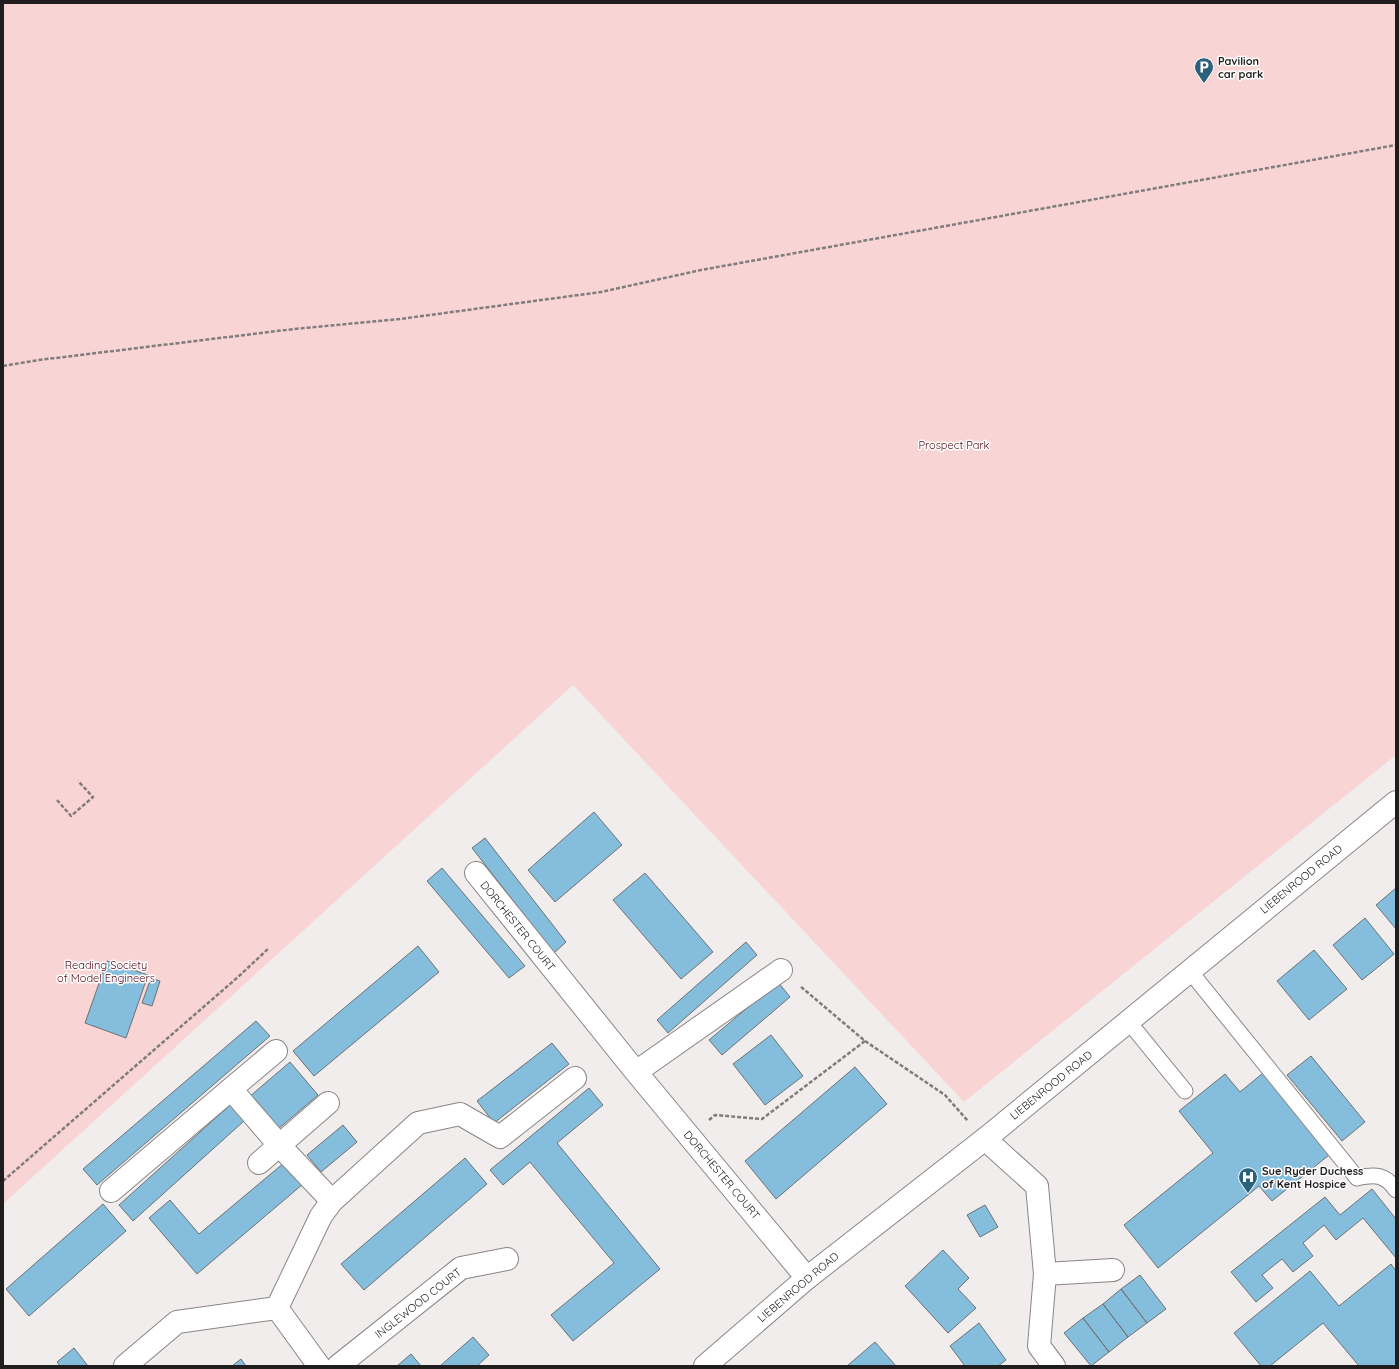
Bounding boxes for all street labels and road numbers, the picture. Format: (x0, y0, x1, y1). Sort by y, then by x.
street label: LIEBENROOD ROAD (1257, 841, 1345, 917)
street label: DORCHESTER COURT (477, 878, 559, 974)
street label: LIEBENROOD ROAD (1007, 1047, 1095, 1123)
street label: DORCHESTER COURT (681, 1128, 763, 1223)
street label: LIEBENROOD ROAD (754, 1249, 842, 1325)
street label: INGLEWOOD COURT (372, 1265, 464, 1341)

